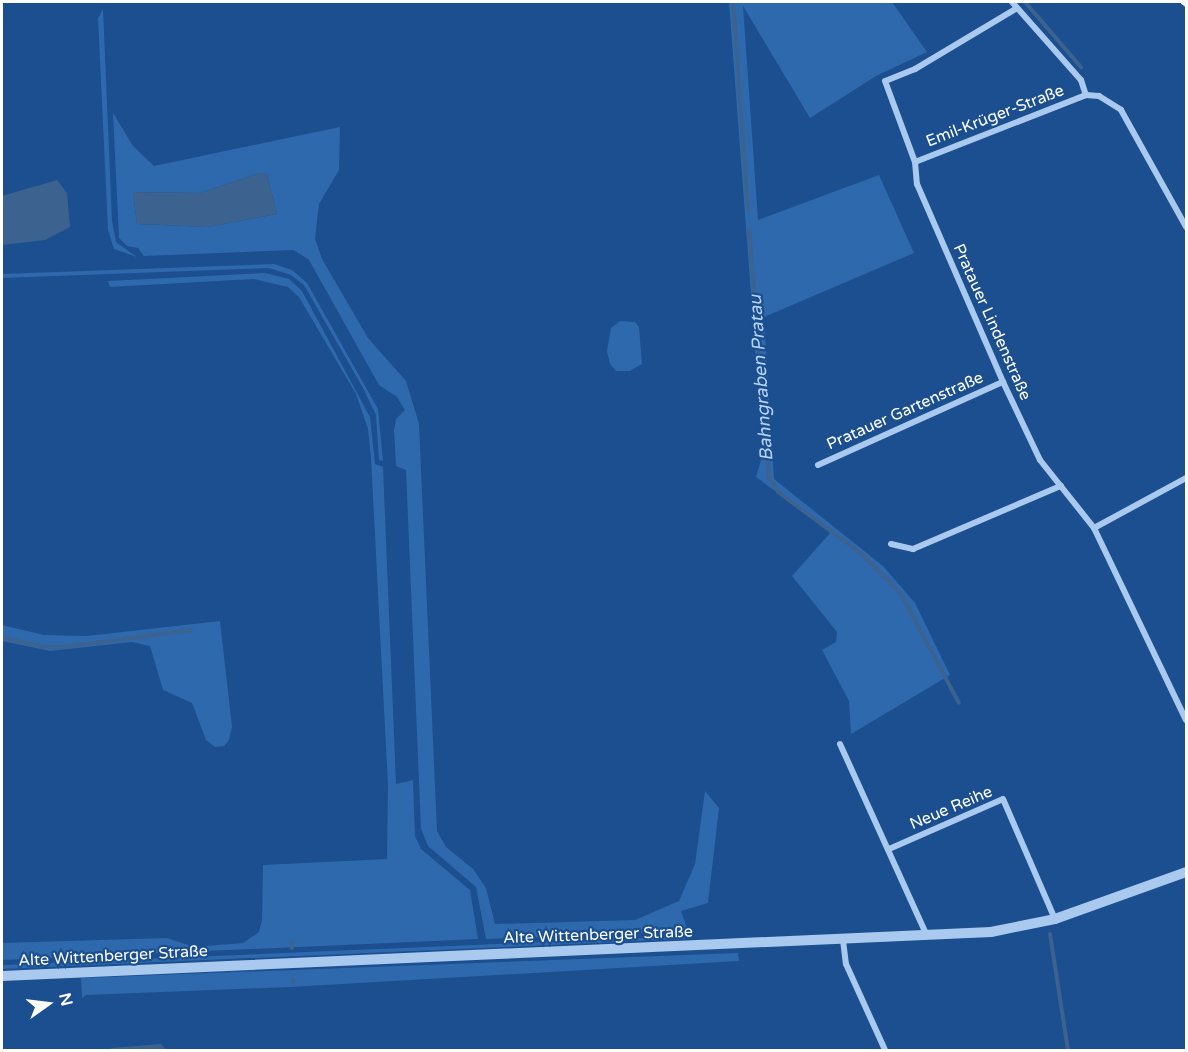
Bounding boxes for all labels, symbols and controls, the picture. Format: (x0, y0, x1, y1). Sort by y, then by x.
street label: Emil-Krüger-Straße (923, 81, 1067, 151)
street label: Pratauer Lindenstraße (949, 241, 1035, 403)
water label: Bahngraben Pratau (744, 294, 778, 462)
street label: Pratauer Gartenstraße (824, 368, 986, 454)
street label: Neue Reihe (907, 782, 995, 834)
street label: Alte Wittenberger Straße (503, 922, 693, 948)
street label: Alte Wittenberger Straße (18, 941, 208, 971)
north arrow (18, 974, 78, 1034)
text: N (54, 991, 77, 1008)

